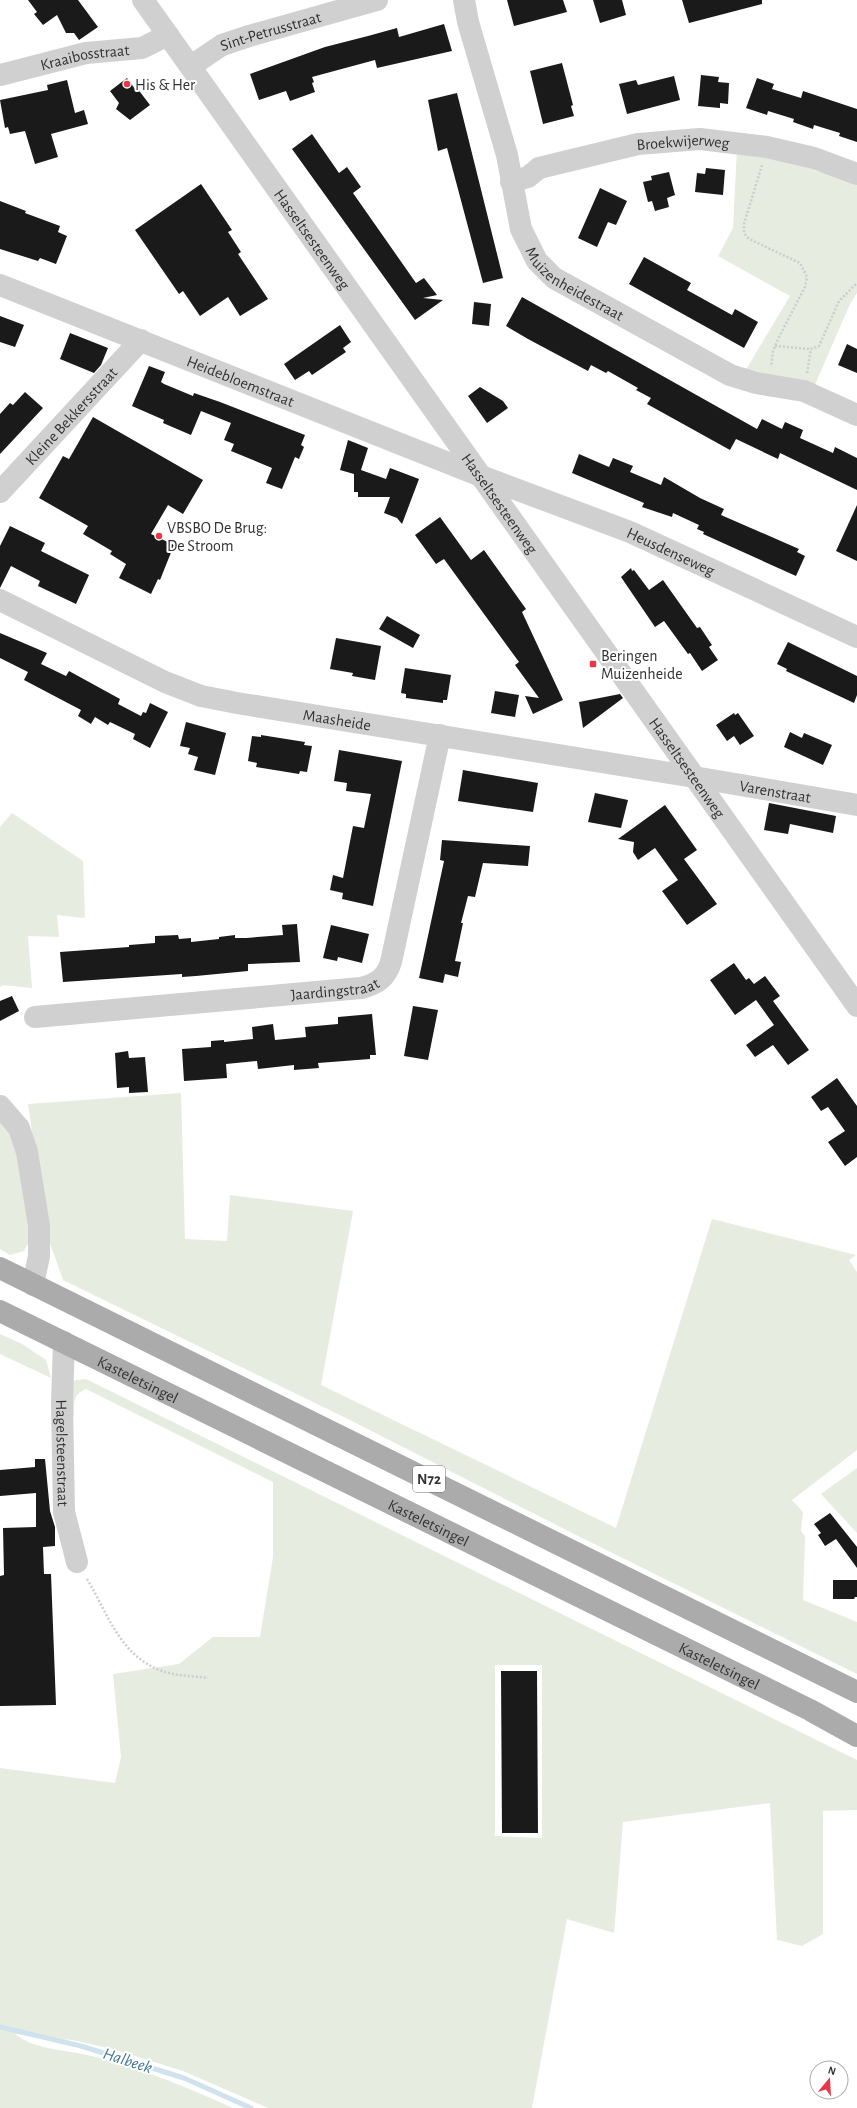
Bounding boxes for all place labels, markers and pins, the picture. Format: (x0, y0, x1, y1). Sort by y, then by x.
place label: His & Her (135, 77, 196, 93)
marker: His & Her (122, 79, 132, 89)
place label: VBSBO De Brug: De Stroom (167, 520, 267, 554)
marker: VBSBO De Brug: De Stroom (154, 531, 164, 541)
place label: Beringen Muizenheide (601, 648, 683, 682)
marker: Beringen Muizenheide (588, 659, 598, 669)

